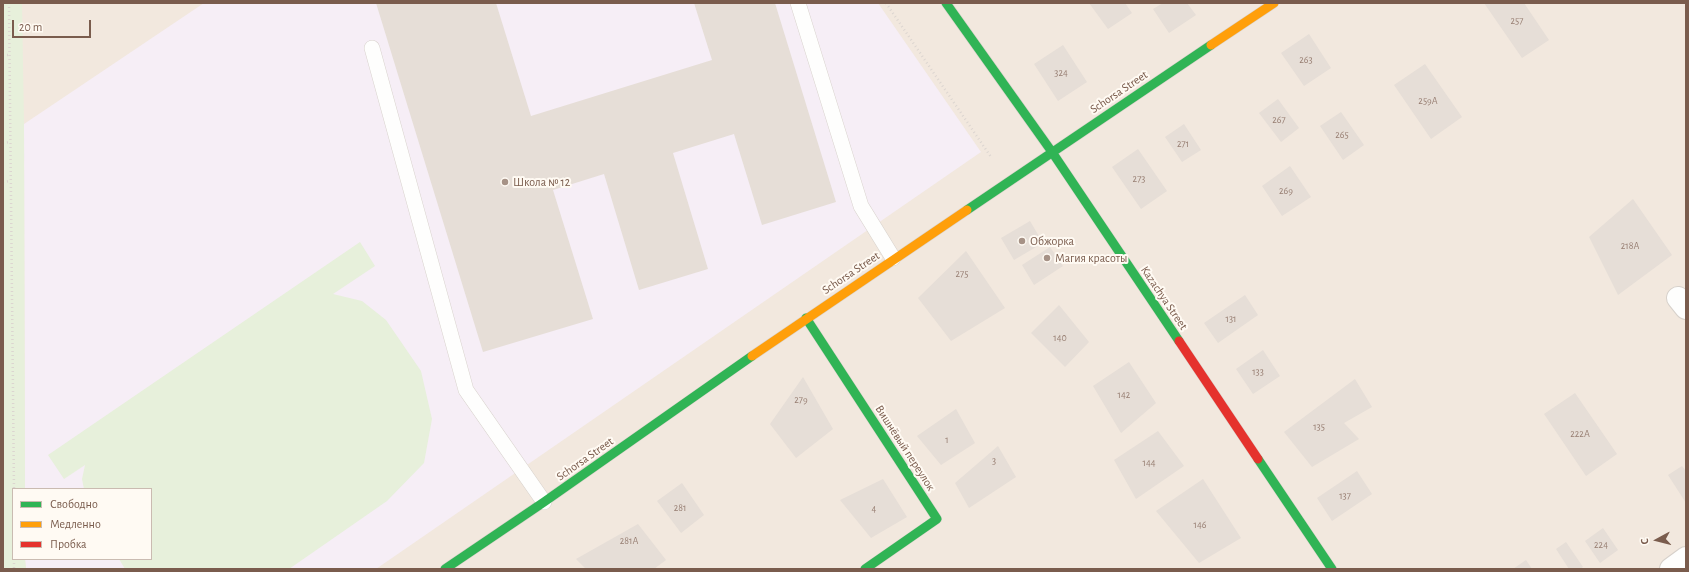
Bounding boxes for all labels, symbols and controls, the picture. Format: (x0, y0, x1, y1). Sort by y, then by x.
scale bar (14, 12, 93, 38)
house number: 257 (1511, 15, 1523, 27)
text: 20 m (19, 21, 42, 33)
house number: 263 (1299, 54, 1313, 66)
house number: 324 (1054, 67, 1068, 79)
street label: Schorsa Street (1088, 68, 1150, 116)
house number: 259А (1418, 95, 1438, 107)
house number: 267 (1272, 114, 1286, 126)
house number: 265 (1335, 129, 1349, 141)
house number: 271 (1177, 138, 1189, 150)
house number: 273 (1133, 173, 1145, 185)
place label: Школа № 12 (513, 175, 570, 189)
marker: Школа № 12 (500, 177, 510, 187)
house number: 269 (1279, 185, 1293, 197)
place label: Обжорка (1030, 234, 1074, 248)
marker: Обжорка (1017, 236, 1027, 246)
house number: 218А (1621, 240, 1639, 252)
street label: Schorsa Street (820, 249, 882, 297)
place label: Магия красоты (1055, 251, 1127, 265)
marker: Магия красоты (1042, 253, 1052, 263)
street label: Kazachya Street (1137, 263, 1191, 333)
house number: 275 (956, 268, 968, 280)
house number: 131 (1226, 313, 1236, 325)
house number: 140 (1053, 332, 1067, 344)
house number: 133 (1252, 366, 1264, 378)
house number: 142 (1118, 389, 1130, 401)
house number: 279 (794, 394, 808, 406)
street label: Вишнёвый переулок (872, 402, 938, 494)
house number: 135 (1313, 421, 1325, 433)
house number: 222А (1570, 428, 1590, 440)
street label: Schorsa Street (554, 434, 616, 484)
house number: 1 (945, 434, 949, 446)
house number: 3 (992, 455, 996, 467)
house number: 144 (1142, 457, 1156, 469)
legend (12, 488, 152, 560)
house number: 137 (1339, 490, 1351, 502)
text: Свободно (50, 498, 98, 510)
house number: 281 (674, 502, 686, 514)
house number: 4 (872, 503, 876, 515)
text: Медленно (50, 518, 101, 530)
house number: 146 (1194, 519, 1206, 531)
north arrow (1637, 520, 1677, 560)
house number: 281А (620, 535, 638, 547)
text: Пробка (50, 538, 87, 550)
text: С (1639, 538, 1650, 545)
house number: 224 (1594, 539, 1608, 551)

